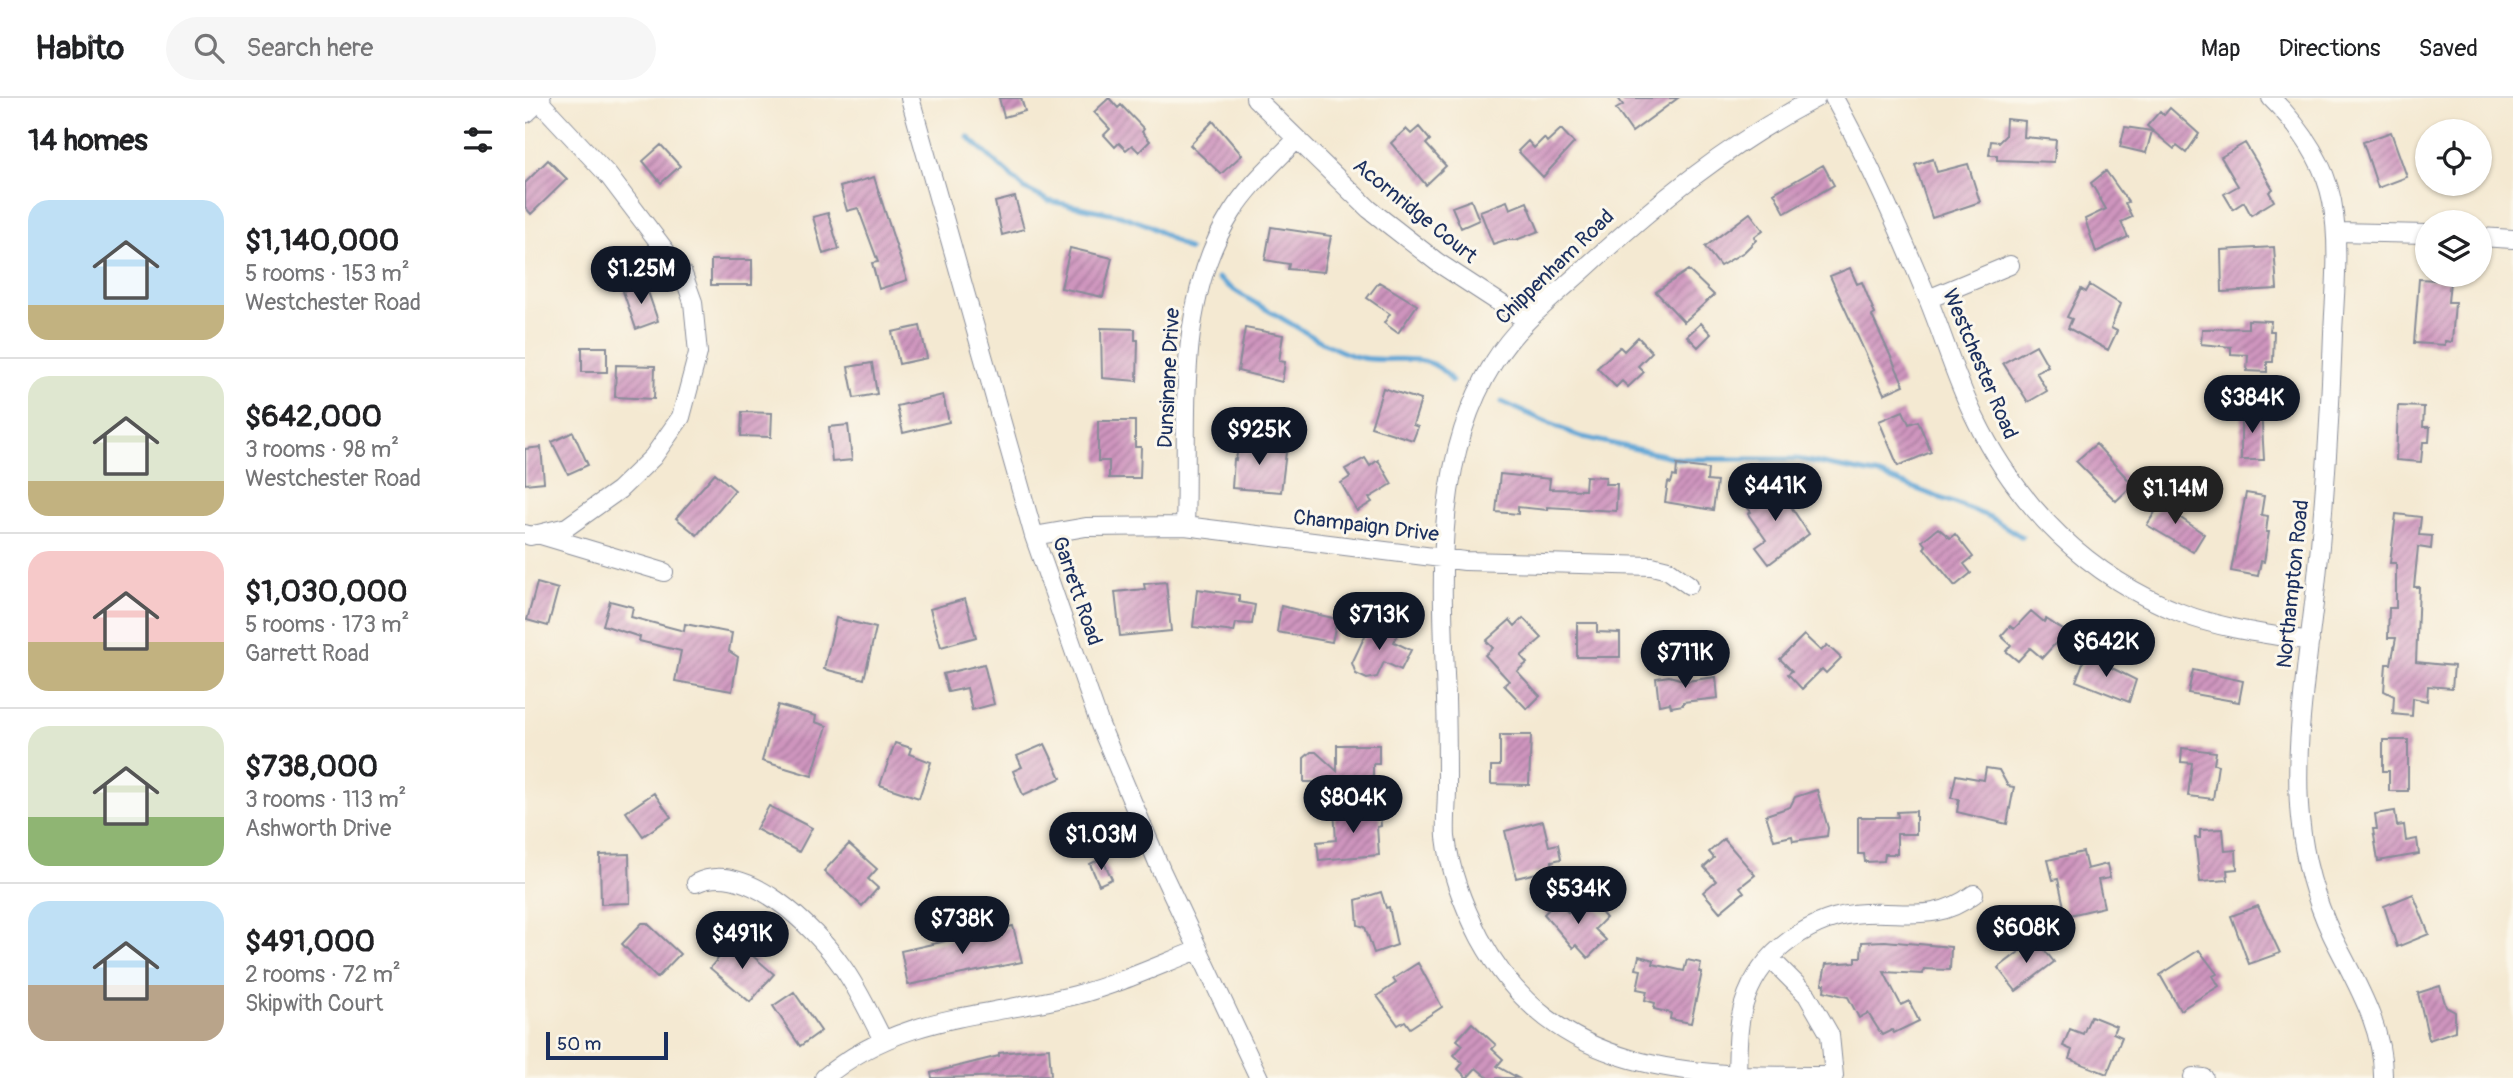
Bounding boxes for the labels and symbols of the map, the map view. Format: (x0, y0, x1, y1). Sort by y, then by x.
street label: Acornridge Court (1347, 152, 1483, 270)
street label: Chippenham Road (1490, 204, 1620, 330)
pin: $1.25M (584, 246, 698, 306)
street label: Westchester Road (1936, 285, 2024, 443)
street label: Dunsinane Drive (1152, 307, 1186, 449)
pin: $384K (2203, 376, 2301, 435)
pin: $925K (1210, 408, 1308, 467)
pin: $441K (1726, 464, 1824, 523)
pin: $1.14M (2118, 466, 2232, 526)
street label: Northampton Road (2271, 499, 2315, 669)
street label: Champaign Drive (1292, 504, 1441, 548)
street label: Garrett Road (1046, 533, 1108, 649)
pin: $713K (1330, 592, 1428, 652)
pin: $642K (2057, 620, 2155, 679)
pin: $711K (1636, 630, 1734, 690)
pin: $804K (1304, 776, 1402, 835)
pin: $1.03M (1044, 812, 1158, 872)
pin: $534K (1529, 866, 1627, 926)
pin: $738K (913, 896, 1011, 956)
pin: $608K (1977, 906, 2075, 965)
pin: $491K (693, 912, 791, 971)
scale bar (546, 1029, 669, 1061)

